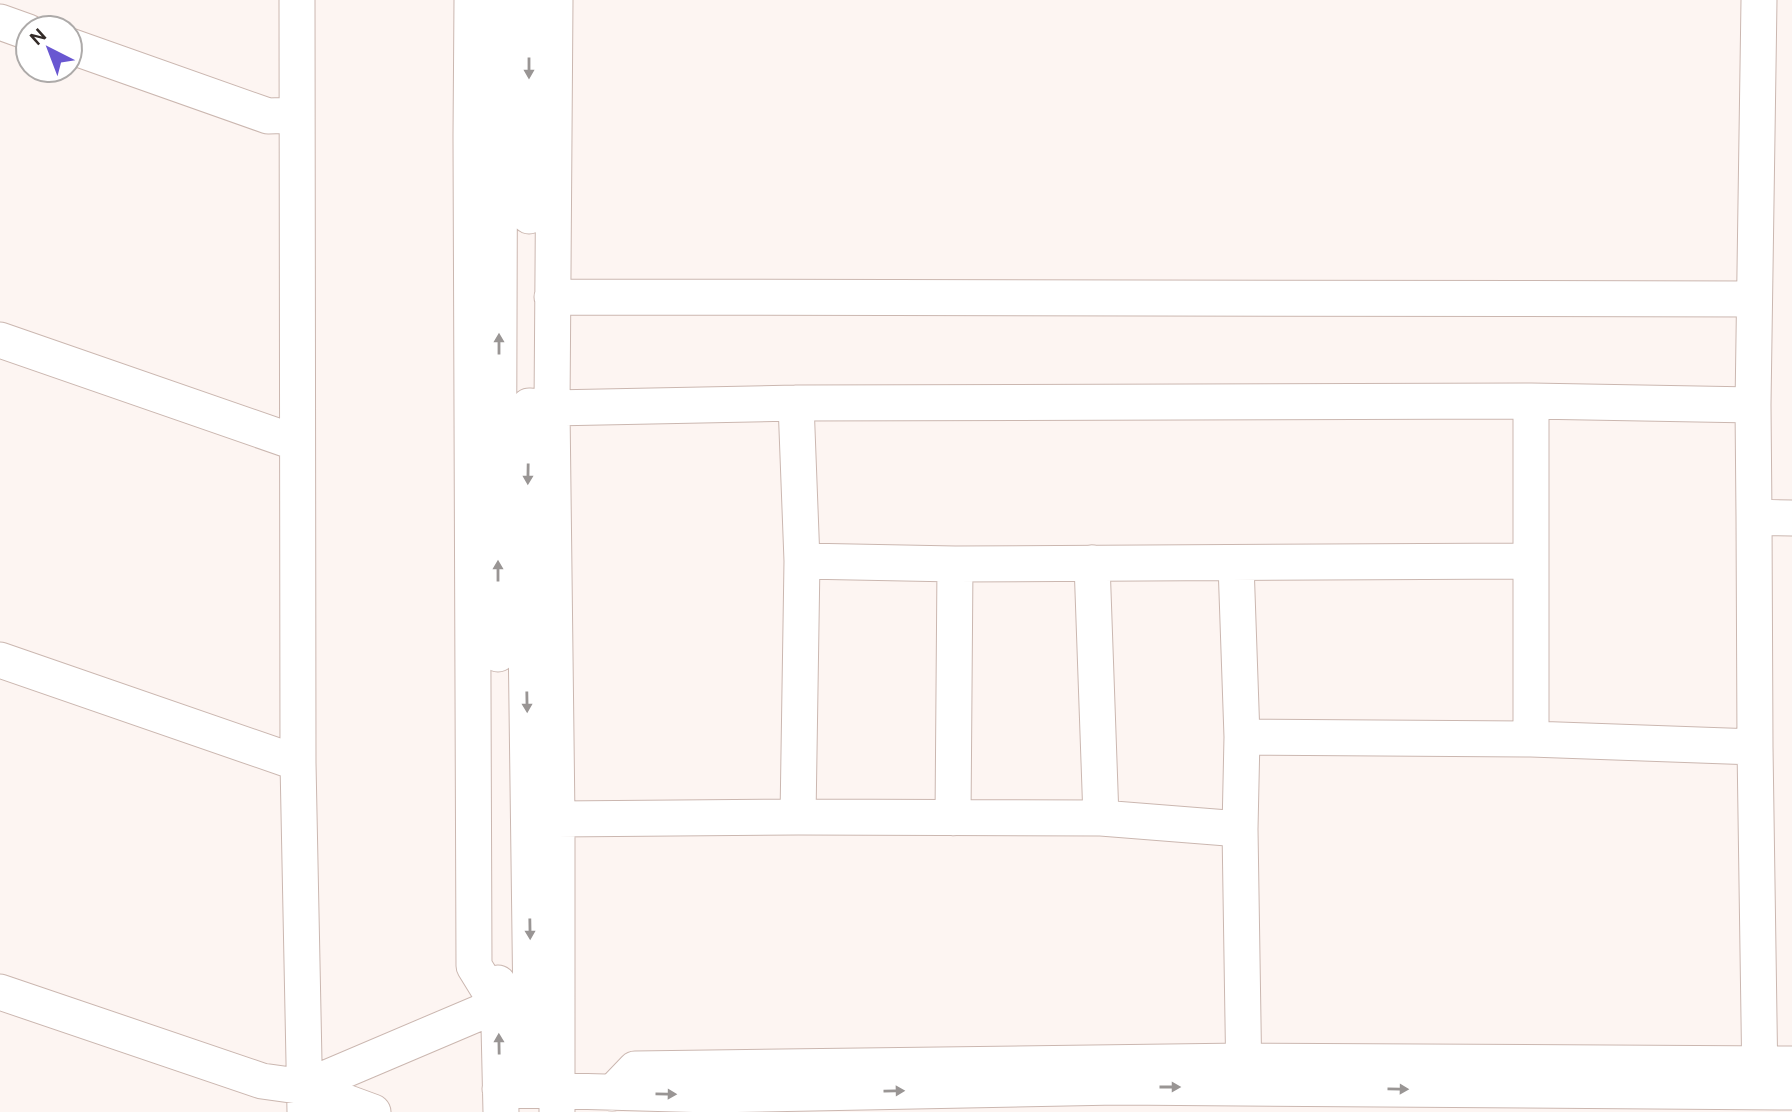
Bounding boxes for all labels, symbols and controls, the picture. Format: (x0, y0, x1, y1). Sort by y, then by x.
north arrow (14, 14, 84, 84)
text: N (24, 23, 51, 51)
one-way arrow (523, 57, 535, 79)
one-way arrow (493, 333, 505, 355)
one-way arrow (522, 464, 534, 486)
one-way arrow (492, 560, 504, 582)
one-way arrow (522, 691, 533, 713)
one-way arrow (524, 919, 536, 941)
one-way arrow (493, 1033, 505, 1055)
one-way arrow (1159, 1081, 1181, 1093)
one-way arrow (1387, 1083, 1409, 1095)
one-way arrow (883, 1086, 905, 1097)
one-way arrow (656, 1088, 678, 1100)

